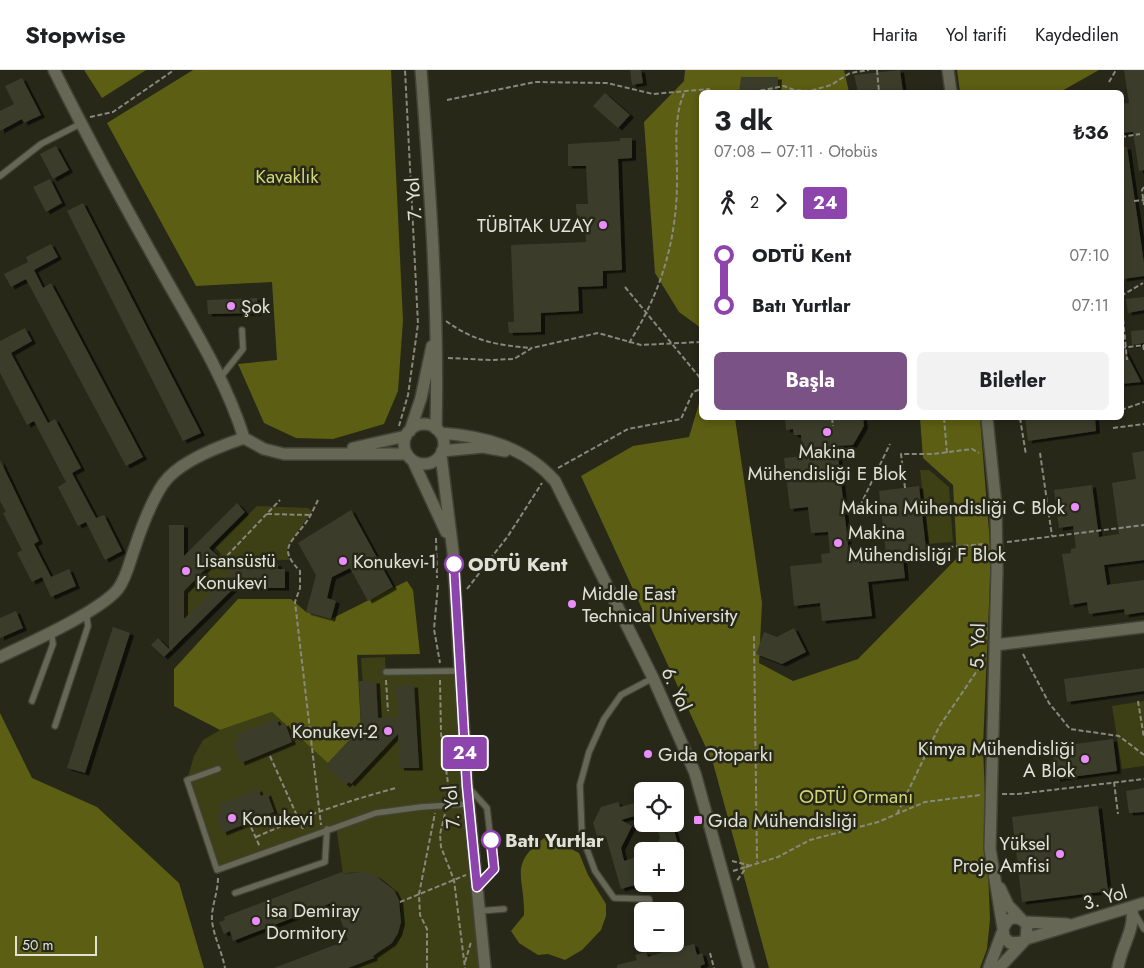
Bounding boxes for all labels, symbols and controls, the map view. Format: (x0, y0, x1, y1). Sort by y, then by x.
text: Stopwise (25, 17, 126, 52)
text: Harita (872, 22, 918, 48)
text: Yol tarifi (946, 22, 1007, 48)
text: Kaydedilen (1035, 22, 1119, 48)
text: 3 dk (714, 100, 773, 141)
text: ₺36 (1074, 119, 1109, 146)
text: 07:08 – 07:11 · Otobüs (714, 140, 877, 163)
park label: Kavaklık (255, 163, 319, 190)
street label: 7. Yol (399, 177, 428, 221)
icon: walk (714, 189, 742, 217)
icon: forward (767, 189, 795, 217)
text: 24 (813, 190, 837, 216)
text: 2 (750, 191, 759, 214)
place label: TÜBİTAK UZAY (477, 212, 593, 239)
marker: TÜBİTAK UZAY (597, 219, 609, 231)
text: ODTÜ Kent (752, 242, 851, 269)
text: 07:10 (1069, 244, 1109, 267)
text: Batı Yurtlar (752, 292, 851, 319)
place label: Şok (241, 293, 271, 320)
text: 07:11 (1072, 294, 1109, 317)
marker: Şok (225, 300, 237, 312)
button: Başla (714, 352, 907, 410)
button: Biletler (917, 352, 1109, 410)
marker: Makina Mühendisliği E Blok (821, 426, 833, 438)
place label: Makina Mühendisliği E Blok (747, 438, 907, 487)
place label: Makina Mühendisliği C Blok (841, 494, 1066, 521)
marker: Makina Mühendisliği C Blok (1069, 501, 1081, 513)
place label: Makina Mühendisliği F Blok (848, 519, 1007, 568)
marker: Makina Mühendisliği F Blok (832, 537, 844, 549)
place label: Lisansüstü Konukevi (196, 547, 276, 596)
place label: Konukevi-1 (353, 548, 437, 575)
place label: ODTÜ Kent (468, 551, 567, 578)
marker: ODTÜ Kent (444, 554, 464, 574)
marker: Konukevi-1 (337, 555, 349, 567)
marker: Lisansüstü Konukevi (180, 565, 192, 577)
place label: Middle East Technical University (582, 580, 738, 629)
marker: Middle East Technical University (566, 598, 578, 610)
street label: 5. Yol (963, 623, 992, 669)
street label: 6. Yol (655, 663, 698, 716)
place label: Konukevi-2 (292, 718, 378, 745)
marker: Konukevi-2 (382, 725, 394, 737)
place label: Kimya Mühendisliği A Blok (918, 735, 1076, 784)
line badge: 24 (442, 737, 488, 769)
text: 24 (453, 740, 477, 766)
place label: Gıda Otoparkı (658, 741, 773, 768)
marker: Gıda Otoparkı (642, 748, 654, 760)
marker: Kimya Mühendisliği A Blok (1079, 753, 1091, 765)
map controls (634, 782, 684, 952)
button: locate (634, 782, 684, 832)
park label: ODTÜ Ormanı (799, 783, 913, 810)
street label: 7. Yol (436, 784, 467, 830)
place label: Konukevi (242, 805, 313, 832)
place label: Gıda Mühendisliği (708, 807, 857, 834)
marker: Konukevi (226, 812, 238, 824)
marker: Gıda Mühendisliği (692, 814, 704, 826)
place label: Batı Yurtlar (505, 827, 604, 854)
marker: Batı Yurtlar (481, 830, 501, 850)
place label: Yüksel Proje Amfisi (953, 830, 1050, 879)
button: + (634, 842, 684, 892)
marker: Yüksel Proje Amfisi (1054, 848, 1066, 860)
street label: 3. Yol (1080, 878, 1130, 917)
place label: İsa Demiray Dormitory (266, 897, 360, 946)
button: − (634, 902, 684, 952)
marker: İsa Demiray Dormitory (250, 915, 262, 927)
scale bar (15, 933, 98, 956)
text: 50 m (22, 935, 53, 955)

